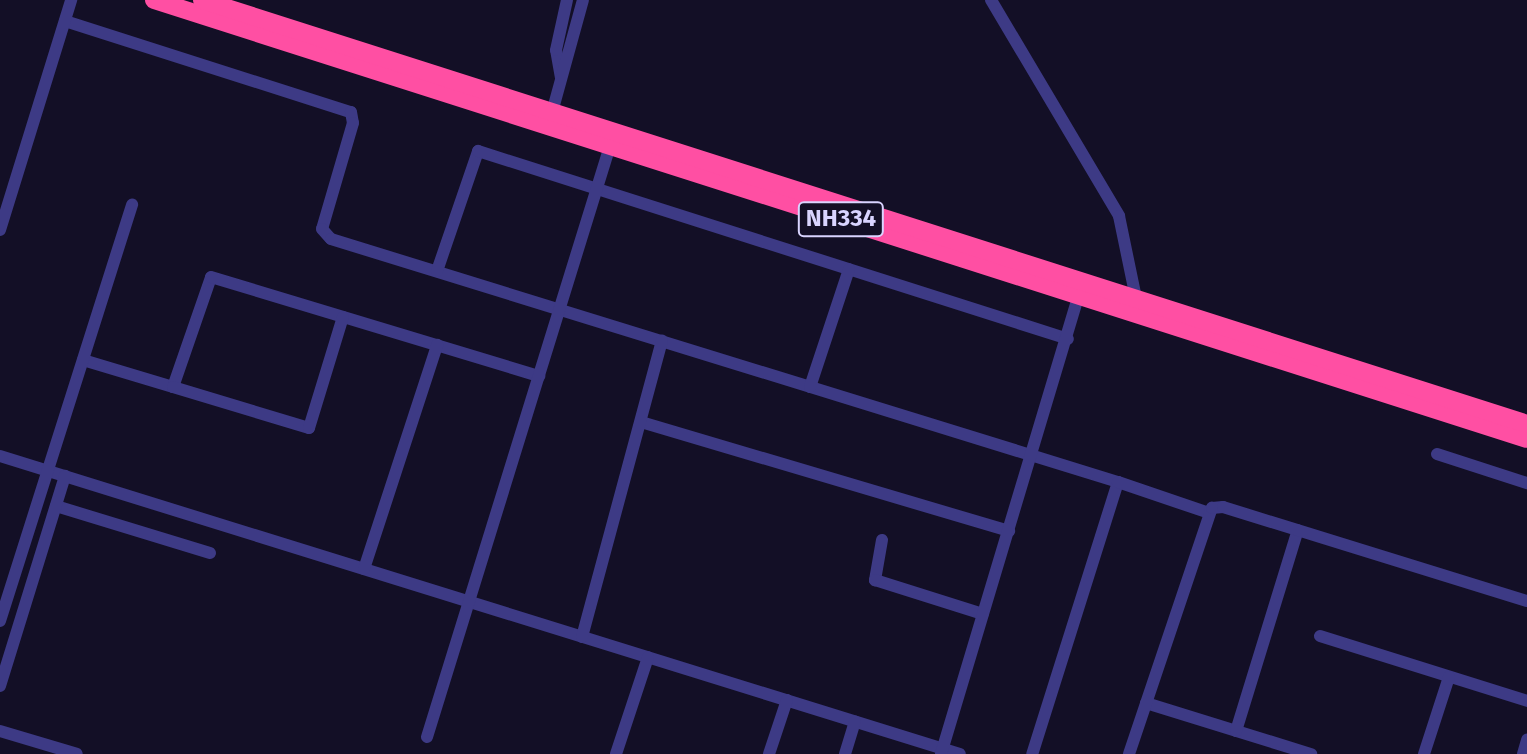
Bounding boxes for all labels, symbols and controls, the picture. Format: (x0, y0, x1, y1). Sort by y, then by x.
road number: NH334 (797, 199, 885, 239)

